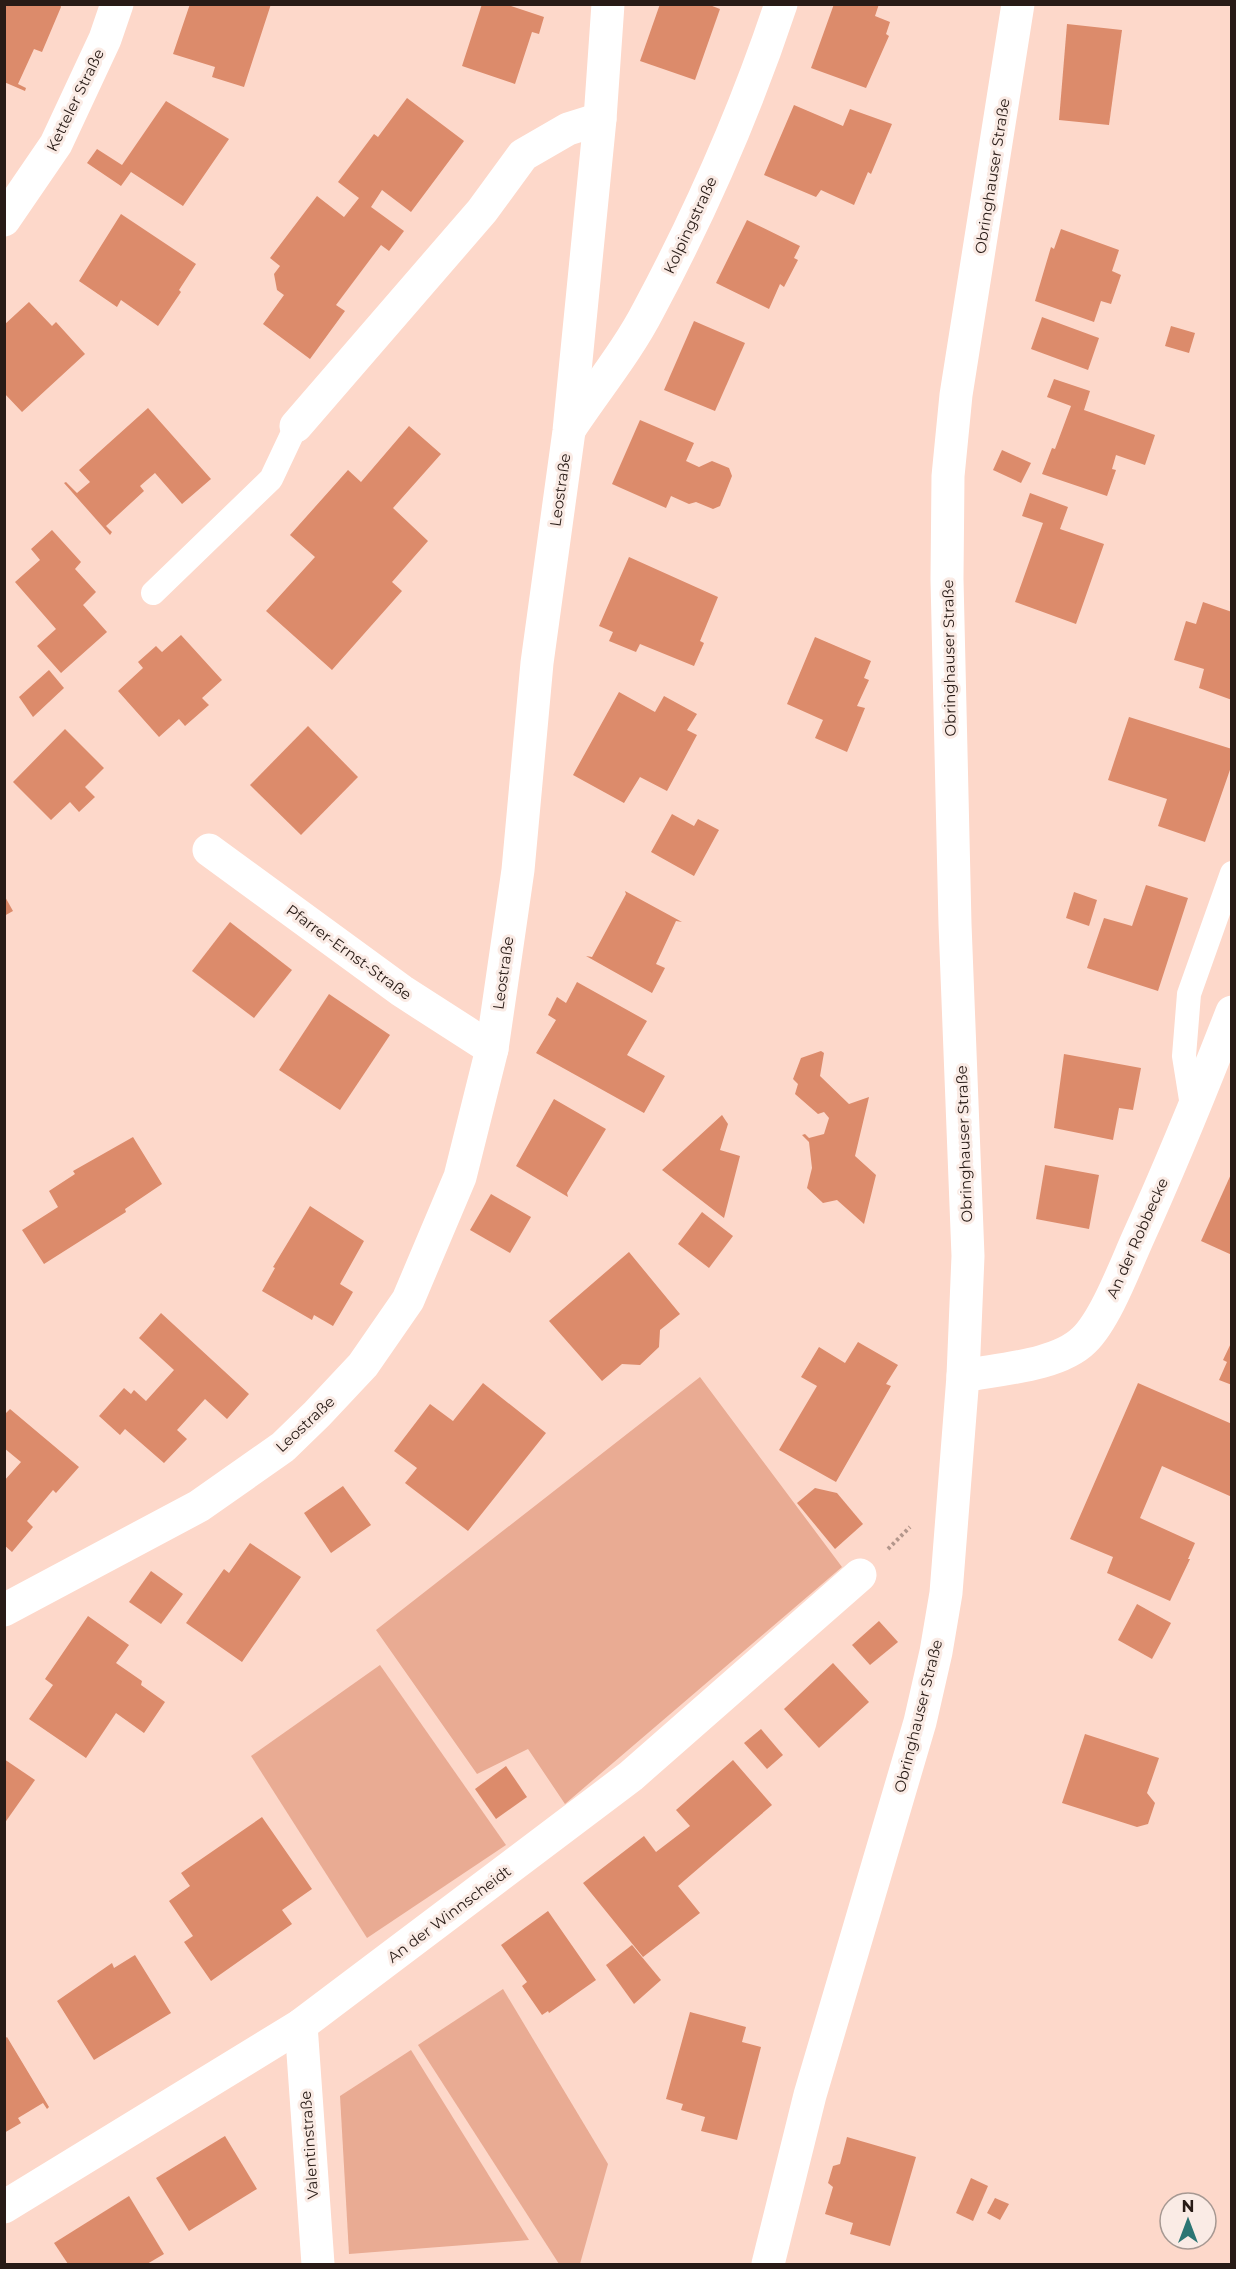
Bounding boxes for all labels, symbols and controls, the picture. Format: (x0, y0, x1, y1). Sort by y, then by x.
street label: Ketteler Straße (42, 46, 108, 154)
street label: Obringhauser Straße (970, 97, 1014, 255)
street label: Kolpingstraße (659, 173, 721, 277)
street label: Leostraße (545, 452, 575, 528)
street label: Obringhauser Straße (938, 579, 960, 737)
street label: Pfarrer-Ernst-Straße (283, 900, 415, 1004)
street label: Leostraße (488, 935, 518, 1011)
street label: Obringhauser Straße (952, 1065, 976, 1223)
street label: An der Robbecke (1102, 1175, 1172, 1301)
street label: Leostraße (271, 1392, 339, 1456)
street label: Obringhauser Straße (890, 1637, 946, 1795)
street label: An der Winnscheidt (383, 1861, 515, 1967)
street label: Valentinstraße (296, 2090, 322, 2200)
north arrow (1158, 2191, 1218, 2251)
text: N (1182, 2197, 1194, 2216)

